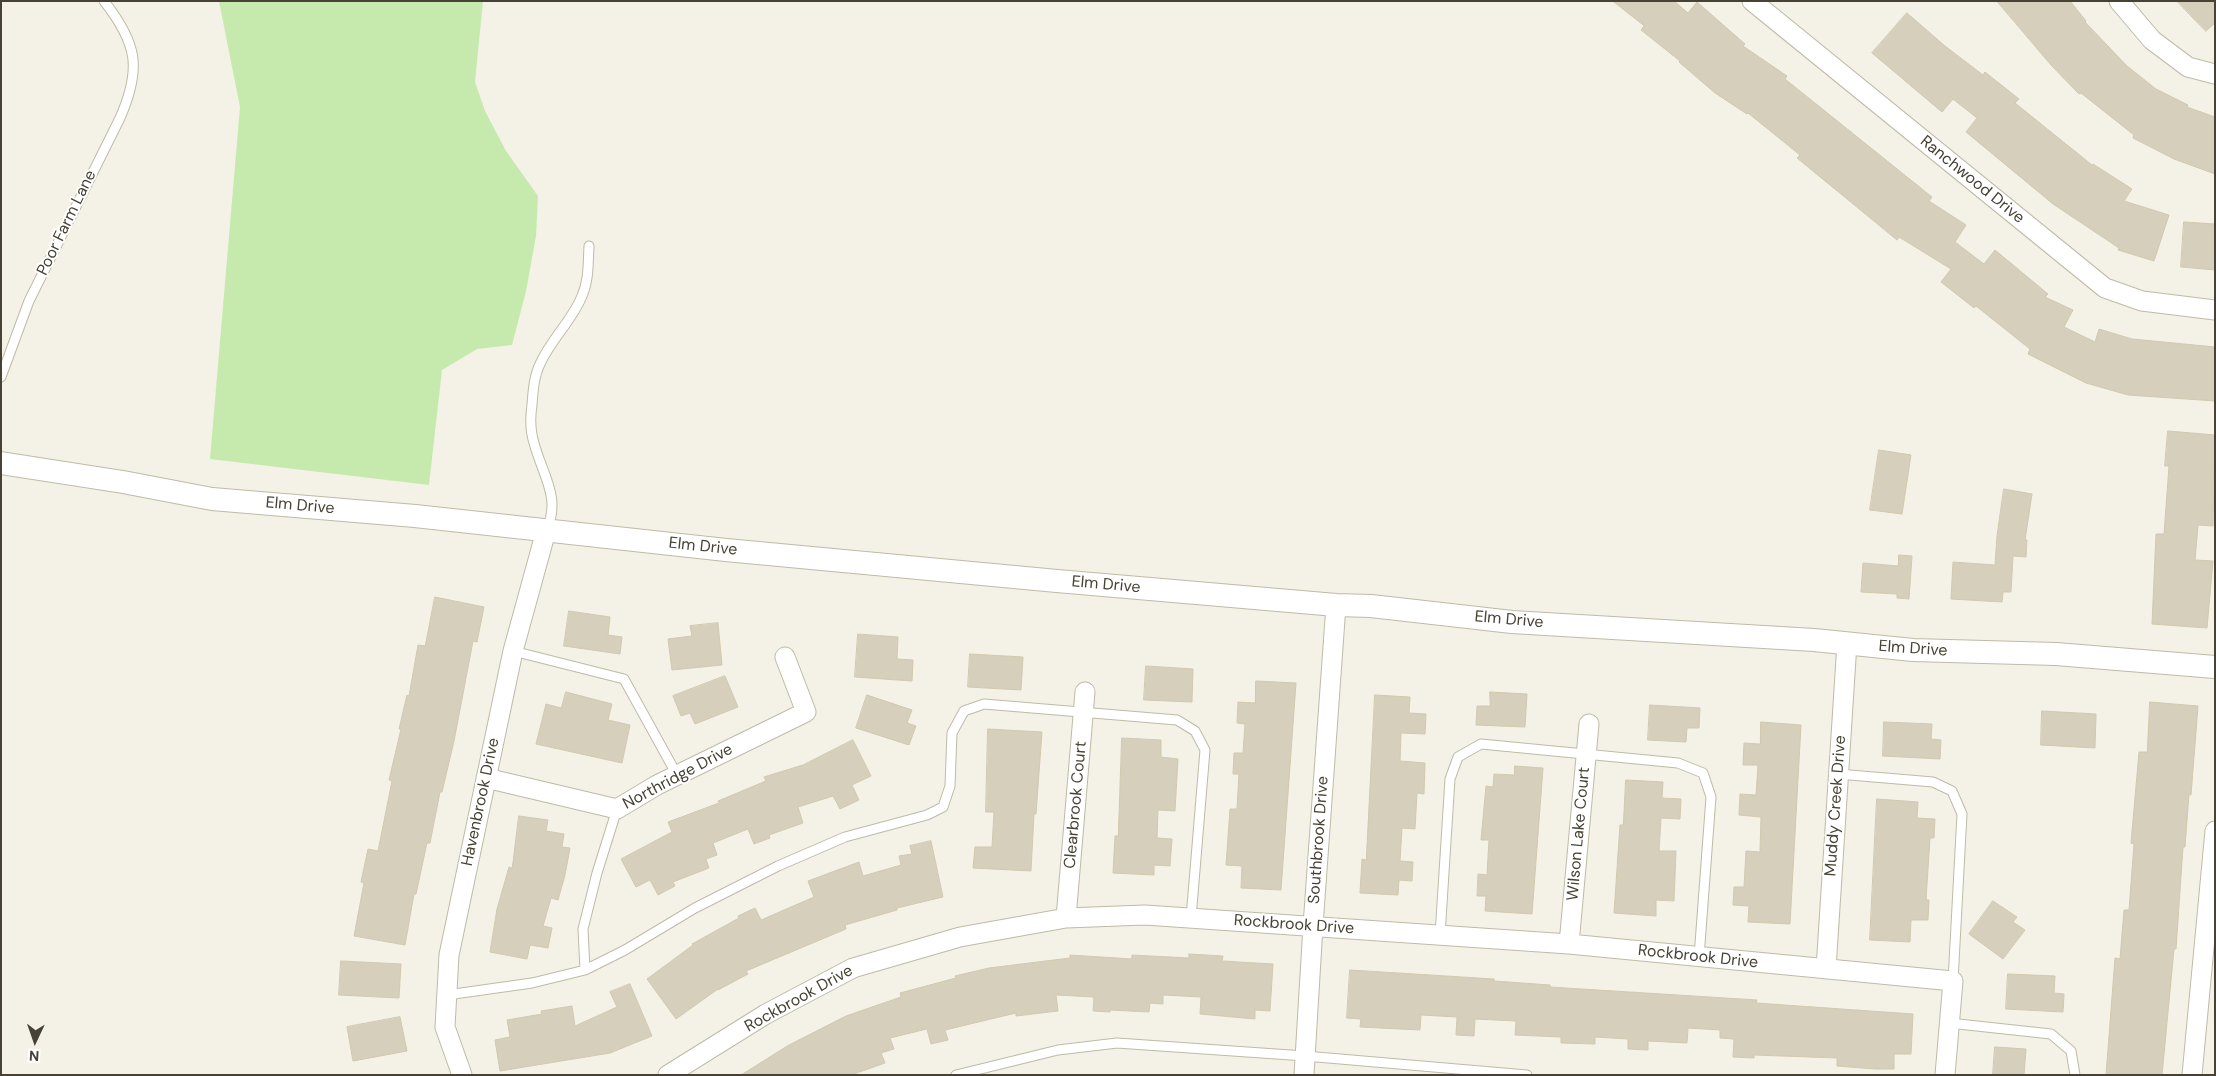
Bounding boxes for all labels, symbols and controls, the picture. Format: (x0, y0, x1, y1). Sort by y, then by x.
street label: Ranchwood Drive (1916, 132, 2028, 228)
street label: Poor Farm Lane (33, 167, 101, 279)
street label: Elm Drive (265, 493, 335, 519)
street label: Elm Drive (668, 534, 738, 560)
street label: Elm Drive (1071, 572, 1141, 598)
street label: Elm Drive (1474, 607, 1544, 633)
street label: Elm Drive (1878, 637, 1948, 661)
street label: Muddy Creek Drive (1821, 735, 1851, 877)
street label: Havenbrook Drive (458, 736, 504, 868)
street label: Northridge Drive (620, 740, 736, 814)
street label: Clearbrook Court (1061, 740, 1091, 870)
street label: Wilson Lake Court (1564, 766, 1594, 902)
street label: Southbrook Drive (1305, 775, 1333, 905)
street label: Rockbrook Drive (1233, 911, 1355, 939)
street label: Rockbrook Drive (1637, 941, 1759, 973)
street label: Rockbrook Drive (742, 961, 856, 1037)
north arrow (10, 1016, 60, 1066)
text: N (29, 1047, 40, 1065)

